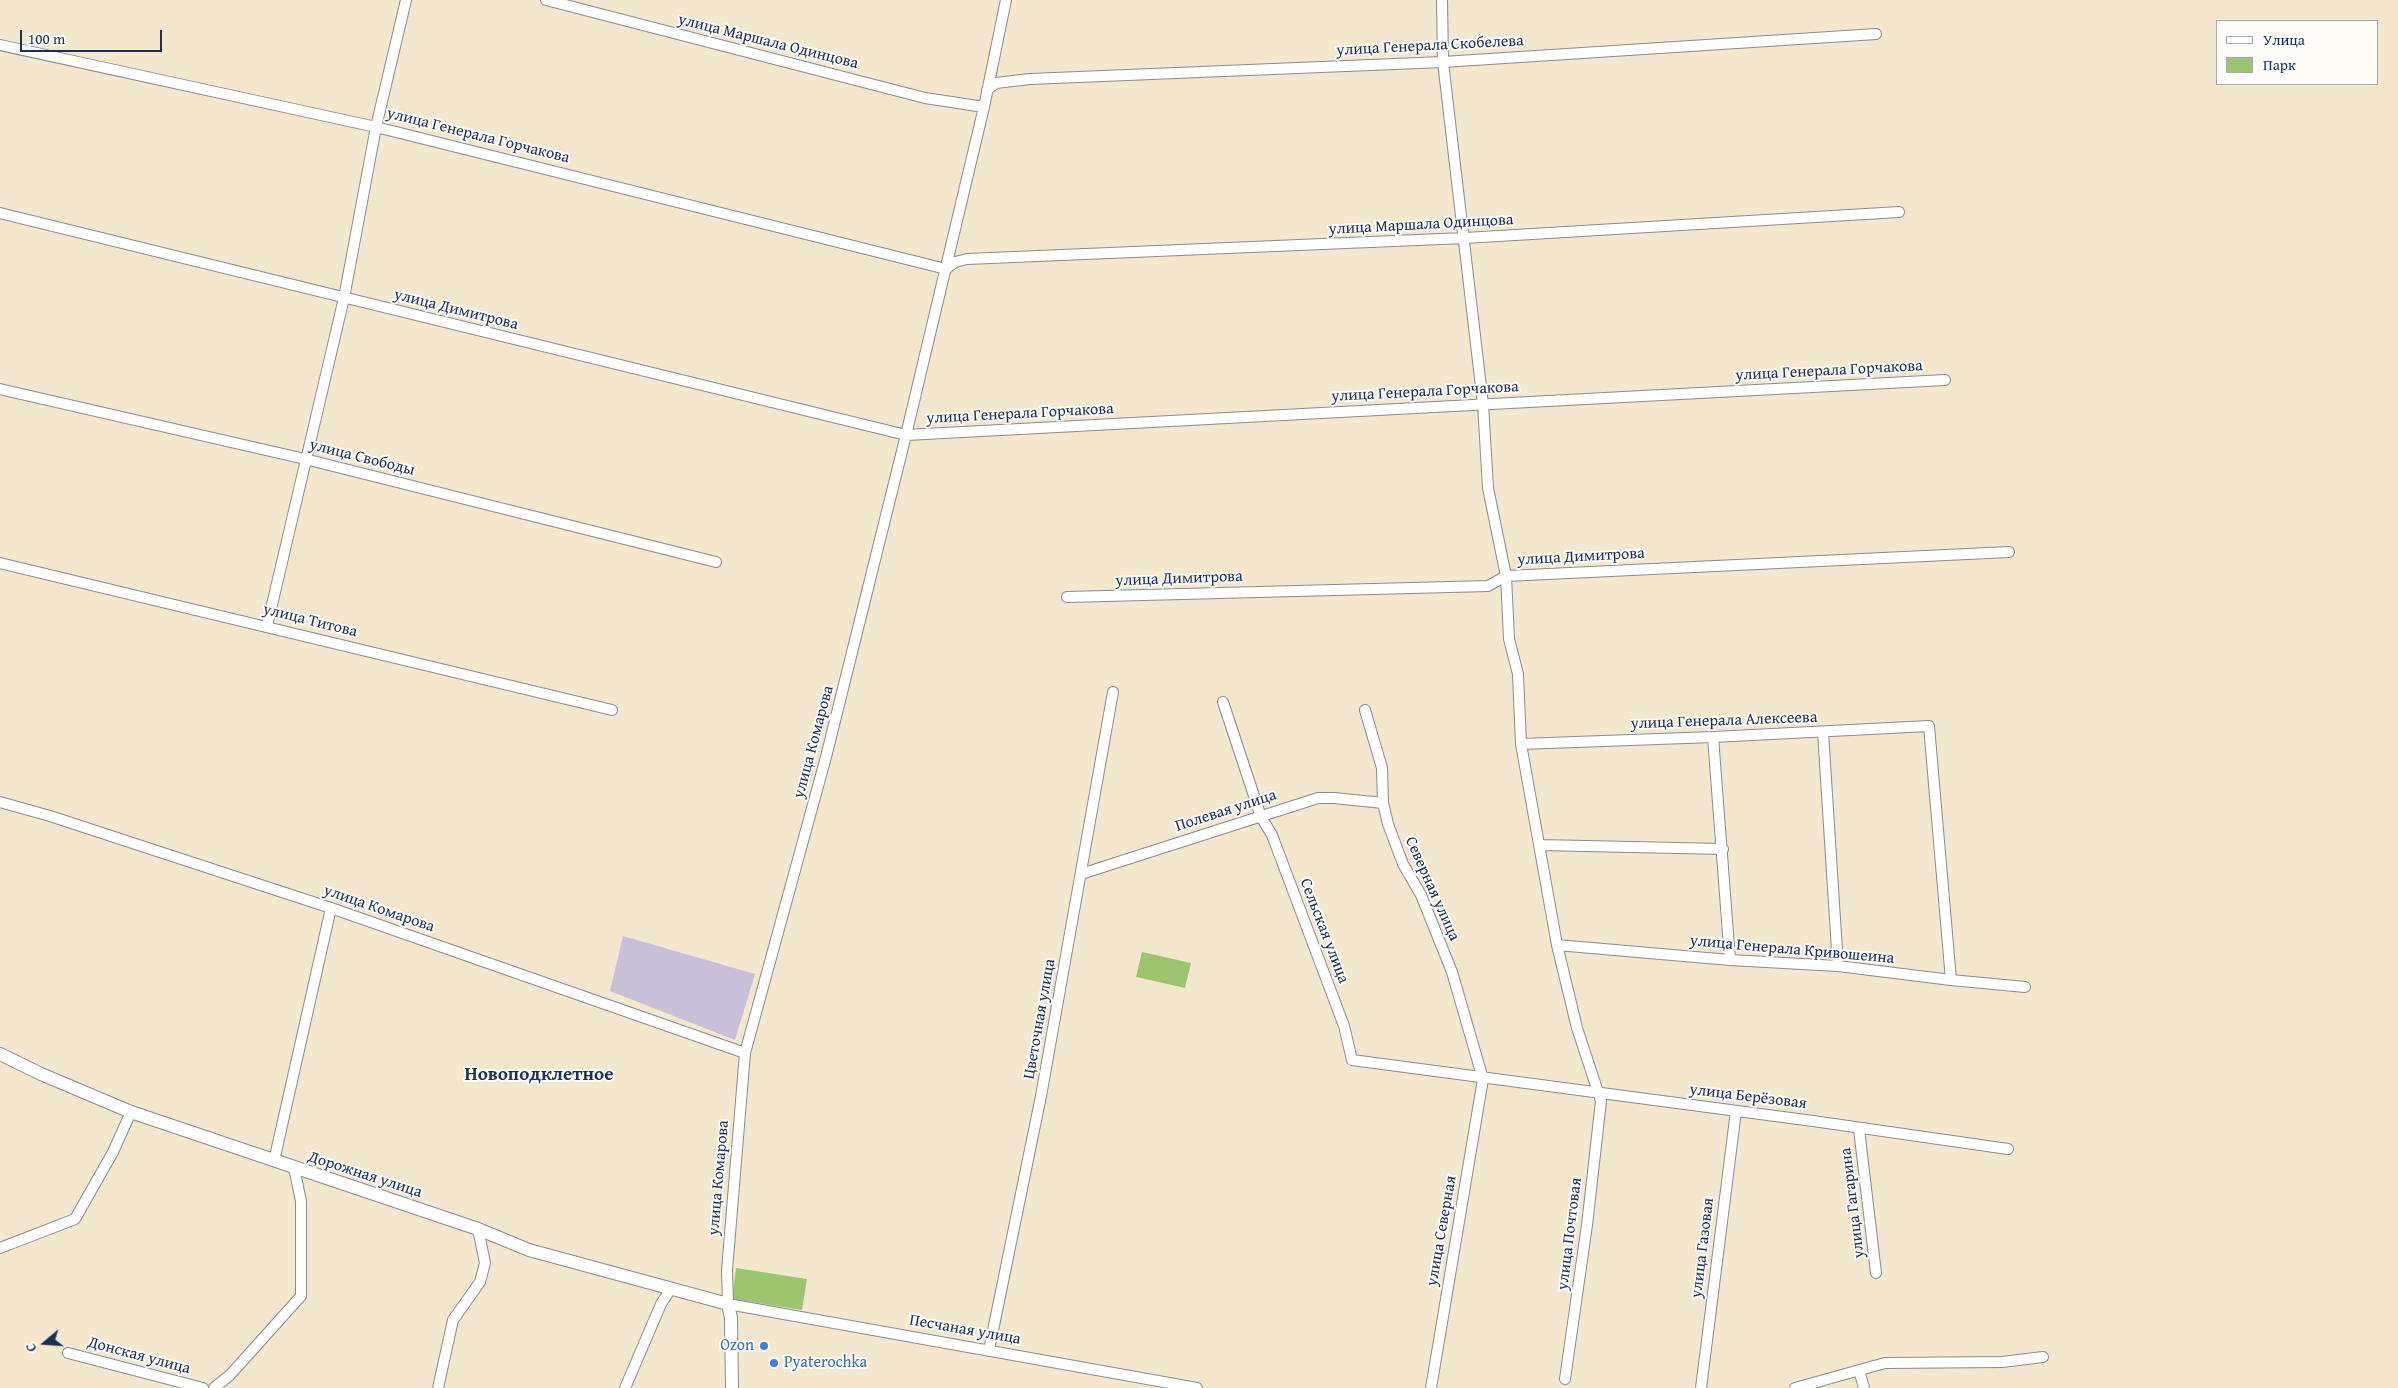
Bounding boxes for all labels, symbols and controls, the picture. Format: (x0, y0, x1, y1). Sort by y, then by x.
street label: улица Маршала Одинцова (676, 10, 860, 74)
scale bar (22, 20, 165, 52)
legend (2216, 20, 2378, 85)
text: 100 m (28, 28, 65, 49)
text: Улица (2263, 29, 2305, 50)
street label: улица Генерала Скобелева (1336, 32, 1524, 60)
text: Парк (2263, 54, 2296, 75)
street label: улица Генерала Горчакова (385, 104, 571, 168)
street label: улица Маршала Одинцова (1328, 211, 1514, 239)
street label: улица Димитрова (392, 285, 520, 335)
street label: улица Генерала Горчакова (1735, 357, 1923, 385)
street label: улица Генерала Горчакова (1331, 378, 1519, 406)
street label: улица Генерала Горчакова (926, 400, 1114, 428)
street label: улица Свободы (307, 436, 417, 480)
street label: улица Димитрова (1517, 544, 1645, 570)
street label: улица Димитрова (1115, 567, 1243, 591)
street label: улица Титова (261, 600, 359, 642)
street label: улица Комарова (790, 684, 838, 800)
street label: улица Генерала Алексеева (1630, 708, 1818, 734)
street label: Полевая улица (1173, 786, 1279, 836)
street label: Северная улица (1400, 834, 1464, 944)
street label: Сельская улица (1295, 876, 1353, 986)
street label: улица Комарова (321, 881, 437, 937)
street label: улица Генерала Кривошеина (1689, 932, 1895, 968)
street label: Цветочная улица (1020, 957, 1060, 1081)
district label: Новоподклетное (464, 1064, 614, 1086)
street label: улица Берёзовая (1688, 1080, 1808, 1114)
street label: улица Комарова (704, 1119, 734, 1237)
street label: улица Гагарина (1837, 1146, 1869, 1260)
street label: Дорожная улица (306, 1148, 424, 1202)
street label: улица Северная (1423, 1174, 1461, 1288)
street label: улица Почтовая (1554, 1177, 1586, 1291)
street label: улица Газовая (1687, 1197, 1719, 1299)
street label: Песчаная улица (908, 1311, 1022, 1349)
north arrow (20, 1318, 70, 1368)
street label: Донская улица (86, 1333, 192, 1379)
place label: Ozon (720, 1336, 754, 1356)
marker: Ozon (758, 1340, 770, 1352)
text: С (20, 1341, 41, 1354)
place label: Pyaterochka (784, 1353, 867, 1373)
marker: Pyaterochka (768, 1357, 780, 1369)

